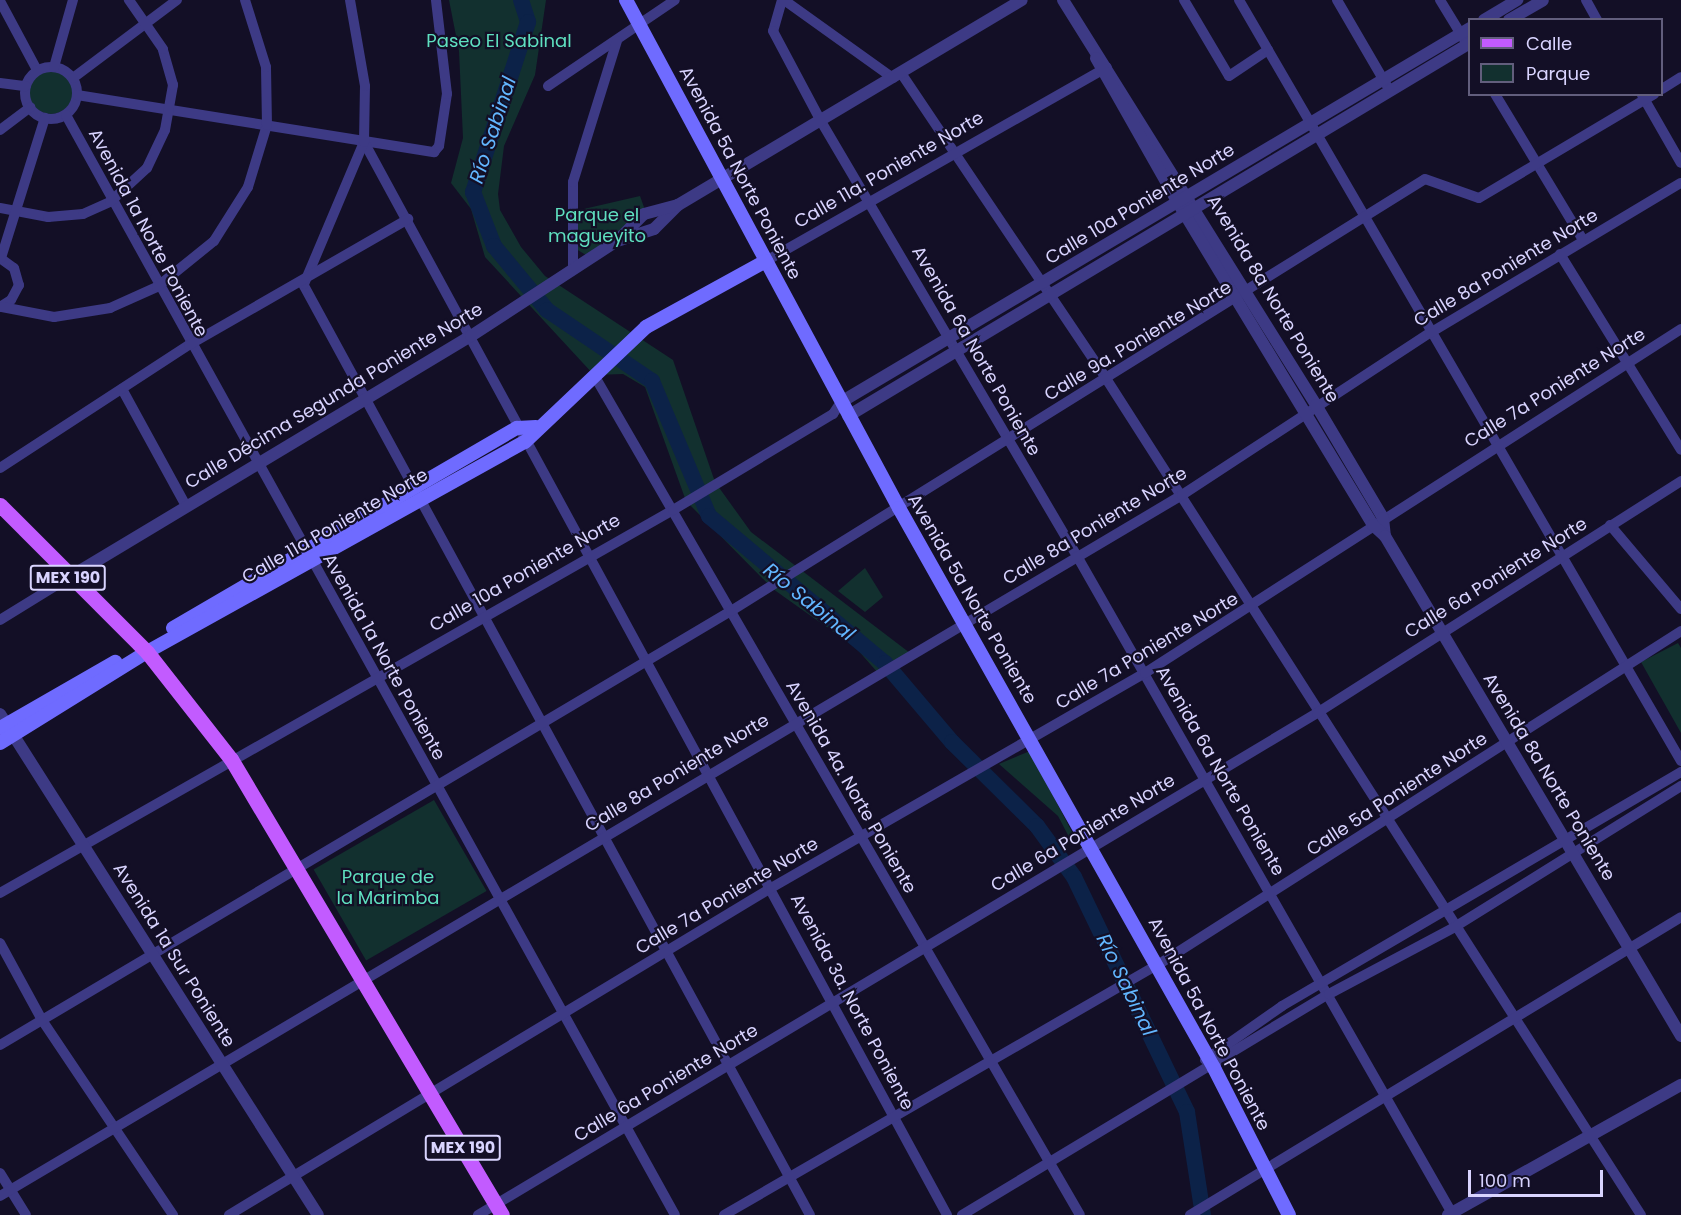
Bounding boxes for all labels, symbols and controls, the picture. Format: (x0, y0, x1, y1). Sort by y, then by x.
legend (1468, 18, 1663, 96)
park label: Paseo El Sabinal (426, 30, 572, 52)
text: Calle (1526, 31, 1572, 56)
text: Parque (1526, 61, 1590, 86)
street label: Avenida 5a Norte Poniente (674, 63, 806, 283)
water label: Río Sabinal (464, 74, 522, 186)
street label: Calle 11a. Poniente Norte (791, 107, 987, 233)
street label: Avenida 1a Norte Poniente (84, 125, 212, 341)
street label: Calle 10a Poniente Norte (1042, 139, 1238, 269)
street label: Avenida 8a Norte Poniente (1202, 191, 1344, 407)
street label: Calle 8a Poniente Norte (1410, 204, 1602, 332)
park label: Parque el magueyito (548, 205, 646, 248)
street label: Avenida 6a Norte Poniente (907, 242, 1045, 460)
street label: Calle 9a. Poniente Norte (1040, 276, 1236, 406)
street label: Calle Décima Segunda Poniente Norte (181, 298, 487, 494)
street label: Calle 7a Poniente Norte (1460, 323, 1650, 453)
street label: Calle 8a Poniente Norte (999, 462, 1191, 590)
street label: Calle 11a Poniente Norte (238, 464, 432, 588)
street label: Avenida 5a Norte Poniente (903, 490, 1041, 708)
street label: Calle 10a Poniente Norte (426, 509, 624, 637)
street label: Calle 6a Poniente Norte (1401, 513, 1591, 643)
street label: Avenida 1a Norte Poniente (318, 550, 450, 764)
water label: Río Sabinal (758, 558, 860, 646)
road number: MEX 190 (29, 565, 107, 591)
street label: Calle 7a Poniente Norte (1052, 588, 1242, 714)
street label: Avenida 6a Norte Poniente (1151, 662, 1289, 880)
street label: Avenida 8a Norte Poniente (1478, 669, 1620, 885)
street label: Avenida 4a. Norte Poniente (781, 677, 921, 897)
street label: Calle 8a Poniente Norte (581, 709, 773, 837)
street label: Calle 5a Poniente Norte (1303, 728, 1491, 860)
street label: Calle 6a Poniente Norte (987, 769, 1179, 897)
street label: Calle 7a Poniente Norte (632, 833, 822, 959)
street label: Avenida 1a Sur Poniente (108, 859, 240, 1051)
park label: Parque de la Marimba (336, 867, 440, 910)
street label: Avenida 3a. Norte Poniente (786, 890, 918, 1114)
street label: Avenida 5a Norte Poniente (1143, 914, 1275, 1134)
water label: Río Sabinal (1091, 930, 1161, 1040)
street label: Calle 6a Poniente Norte (570, 1019, 762, 1147)
road number: MEX 190 (424, 1135, 502, 1161)
scale bar (1471, 1158, 1606, 1196)
text: 100 m (1479, 1168, 1531, 1193)

